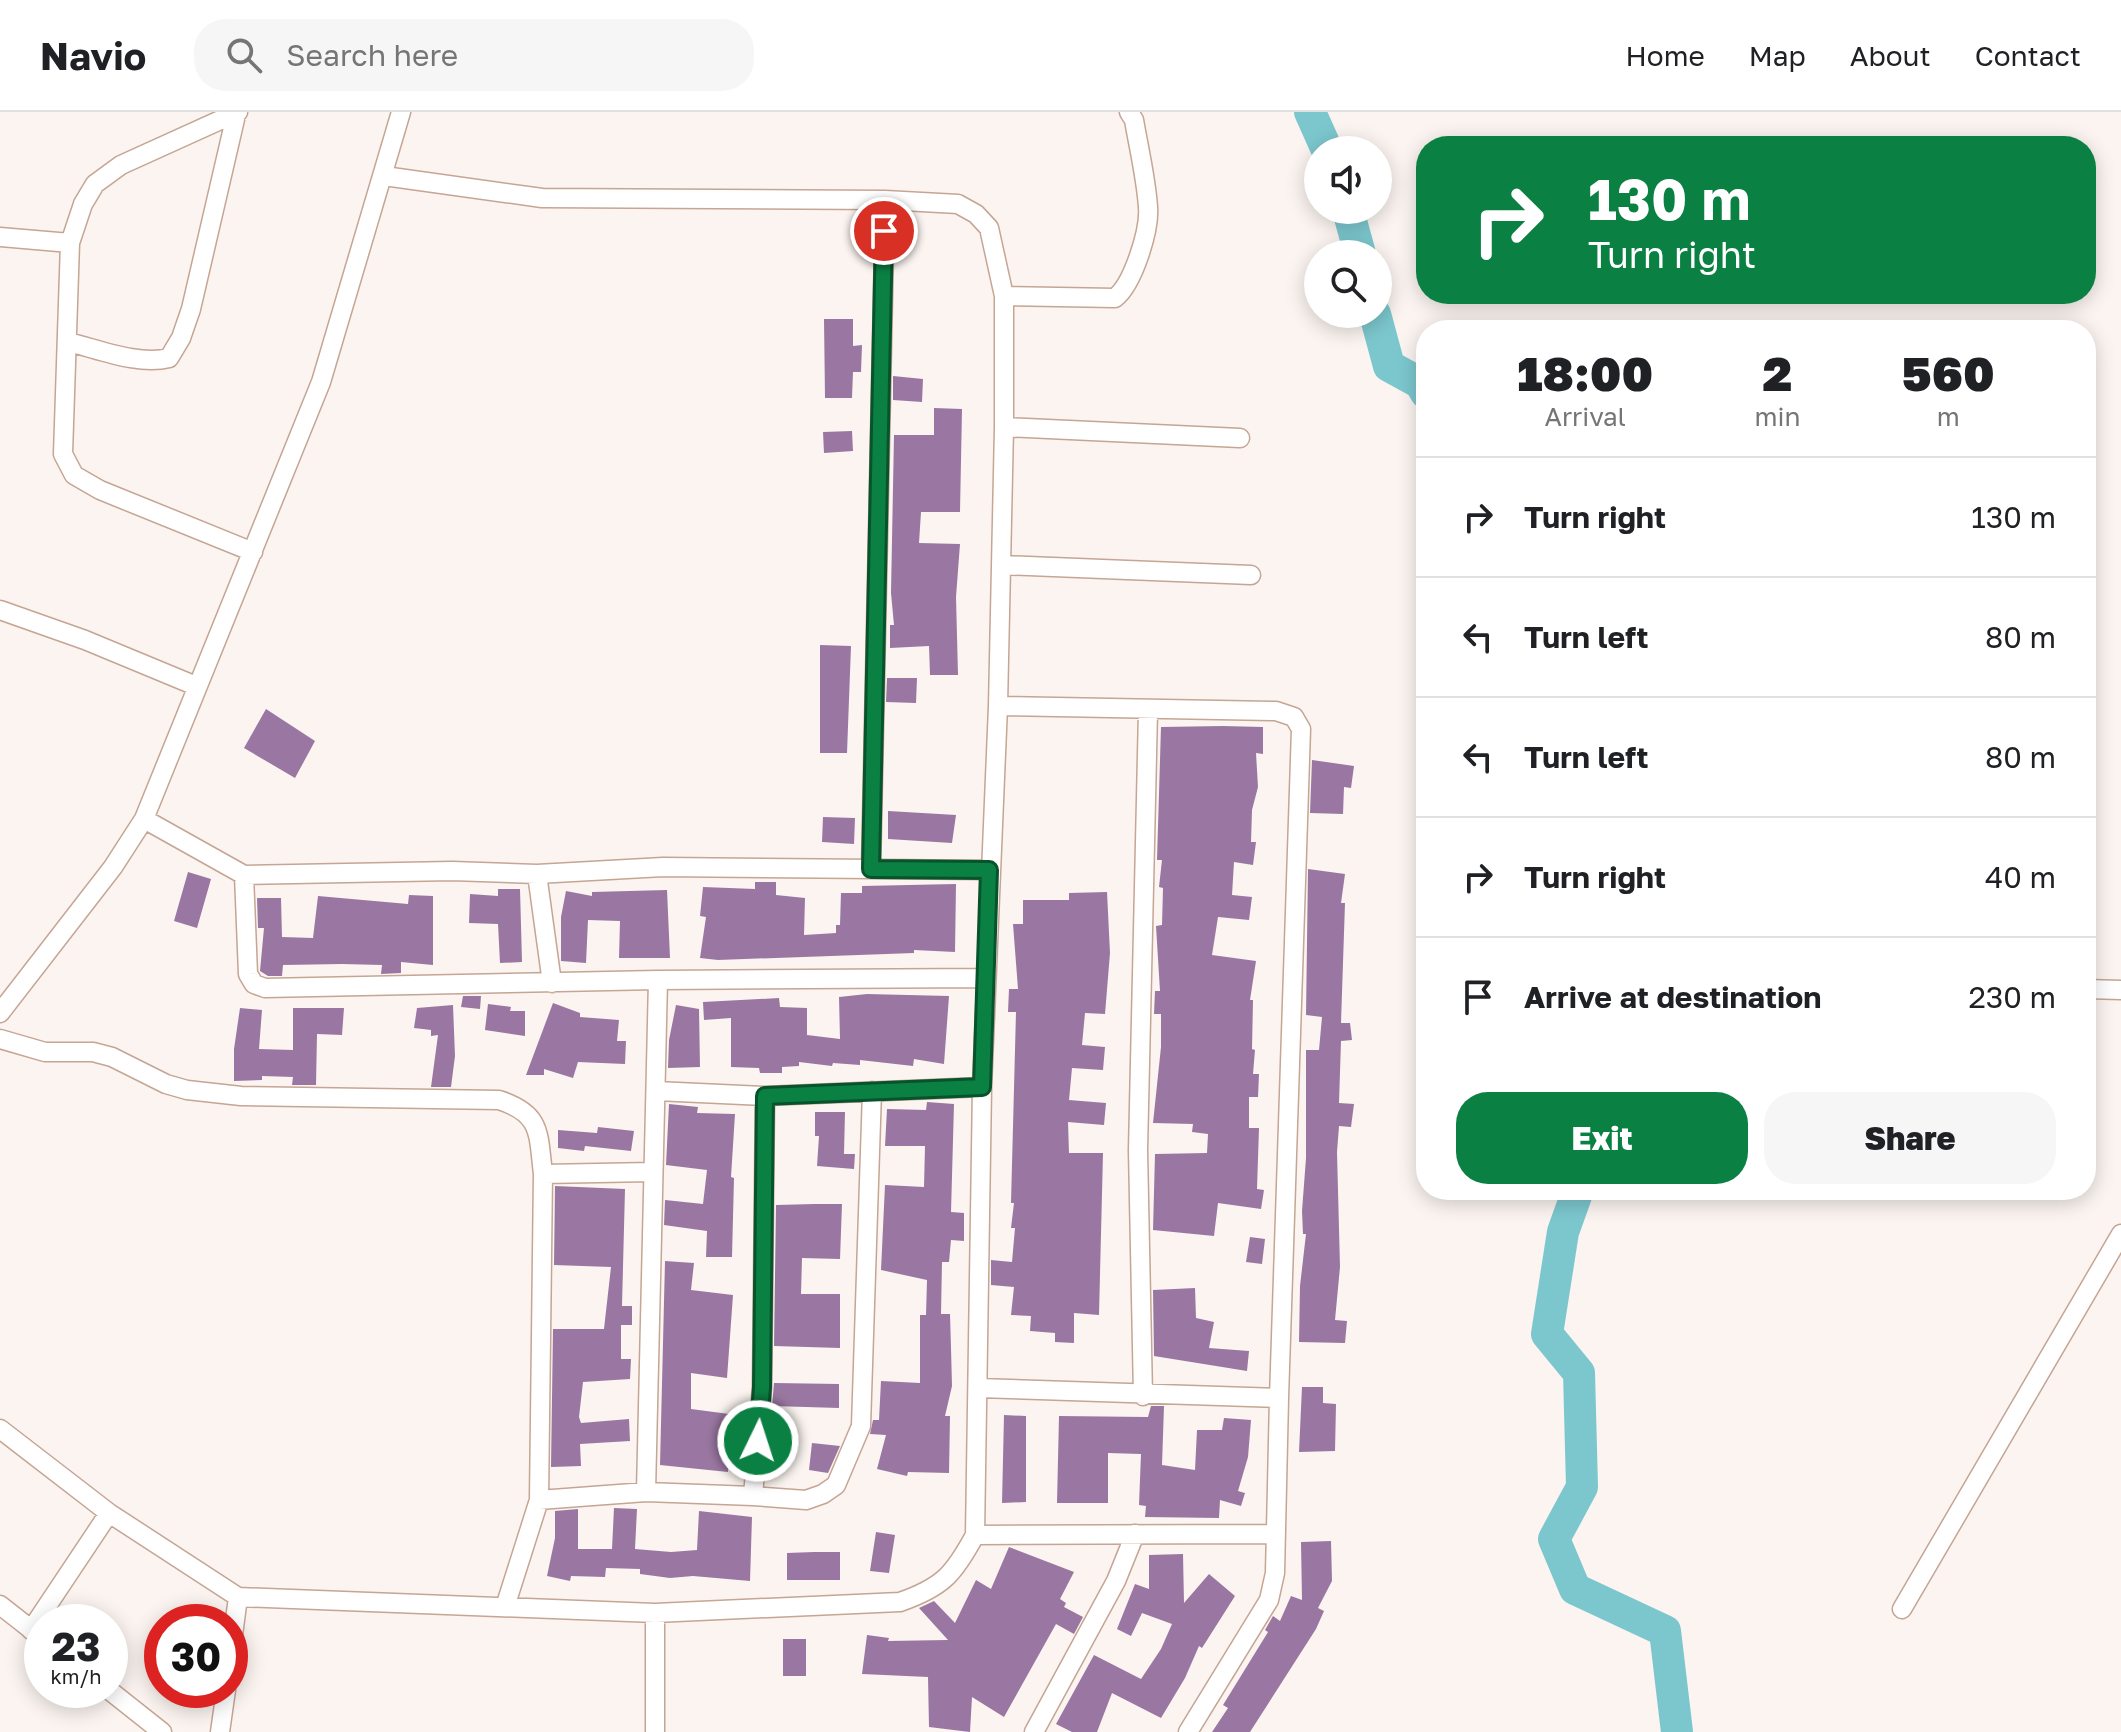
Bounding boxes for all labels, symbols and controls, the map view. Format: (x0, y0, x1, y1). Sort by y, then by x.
search box (194, 19, 754, 91)
text: Navio (40, 33, 146, 78)
icon: search (222, 33, 266, 77)
text: Search here (286, 37, 458, 73)
text: Home (1626, 39, 1705, 72)
text: Map (1749, 39, 1806, 72)
text: About (1850, 39, 1931, 72)
text: Contact (1975, 39, 2081, 72)
map controls (1304, 136, 1392, 328)
button: sound (1304, 136, 1392, 224)
text: 130 m (1588, 165, 1750, 232)
icon: right (1456, 168, 1560, 272)
pin (850, 197, 918, 265)
icon: arrive (862, 209, 906, 253)
text: Turn right (1588, 233, 1756, 276)
button: search (1304, 240, 1392, 328)
text: 18:00 (1517, 344, 1653, 402)
text: 2 (1763, 344, 1792, 402)
text: 560 (1902, 344, 1995, 402)
text: Arrival (1544, 401, 1626, 432)
text: min (1754, 401, 1800, 432)
text: m (1937, 401, 1960, 432)
icon: right (1456, 495, 1500, 539)
text: Turn right (1524, 499, 1666, 535)
text: 130 m (1971, 499, 2056, 535)
icon: left (1456, 615, 1500, 659)
text: Turn left (1524, 619, 1649, 655)
text: 80 m (1985, 619, 2056, 655)
icon: left (1456, 735, 1500, 779)
text: Turn left (1524, 739, 1649, 775)
text: 80 m (1985, 739, 2056, 775)
icon: right (1456, 855, 1500, 899)
text: Turn right (1524, 859, 1666, 895)
text: 40 m (1985, 859, 2056, 895)
icon: arrive (1456, 975, 1500, 1019)
text: Arrive at destination (1524, 979, 1821, 1015)
text: 230 m (1968, 979, 2056, 1015)
button: Exit (1456, 1092, 1748, 1184)
button: Share (1764, 1092, 2056, 1184)
position arrow (716, 1399, 800, 1483)
speed limit sign: 30 (144, 1604, 248, 1708)
text: 23 (52, 1622, 100, 1670)
text: km/h (51, 1664, 101, 1688)

